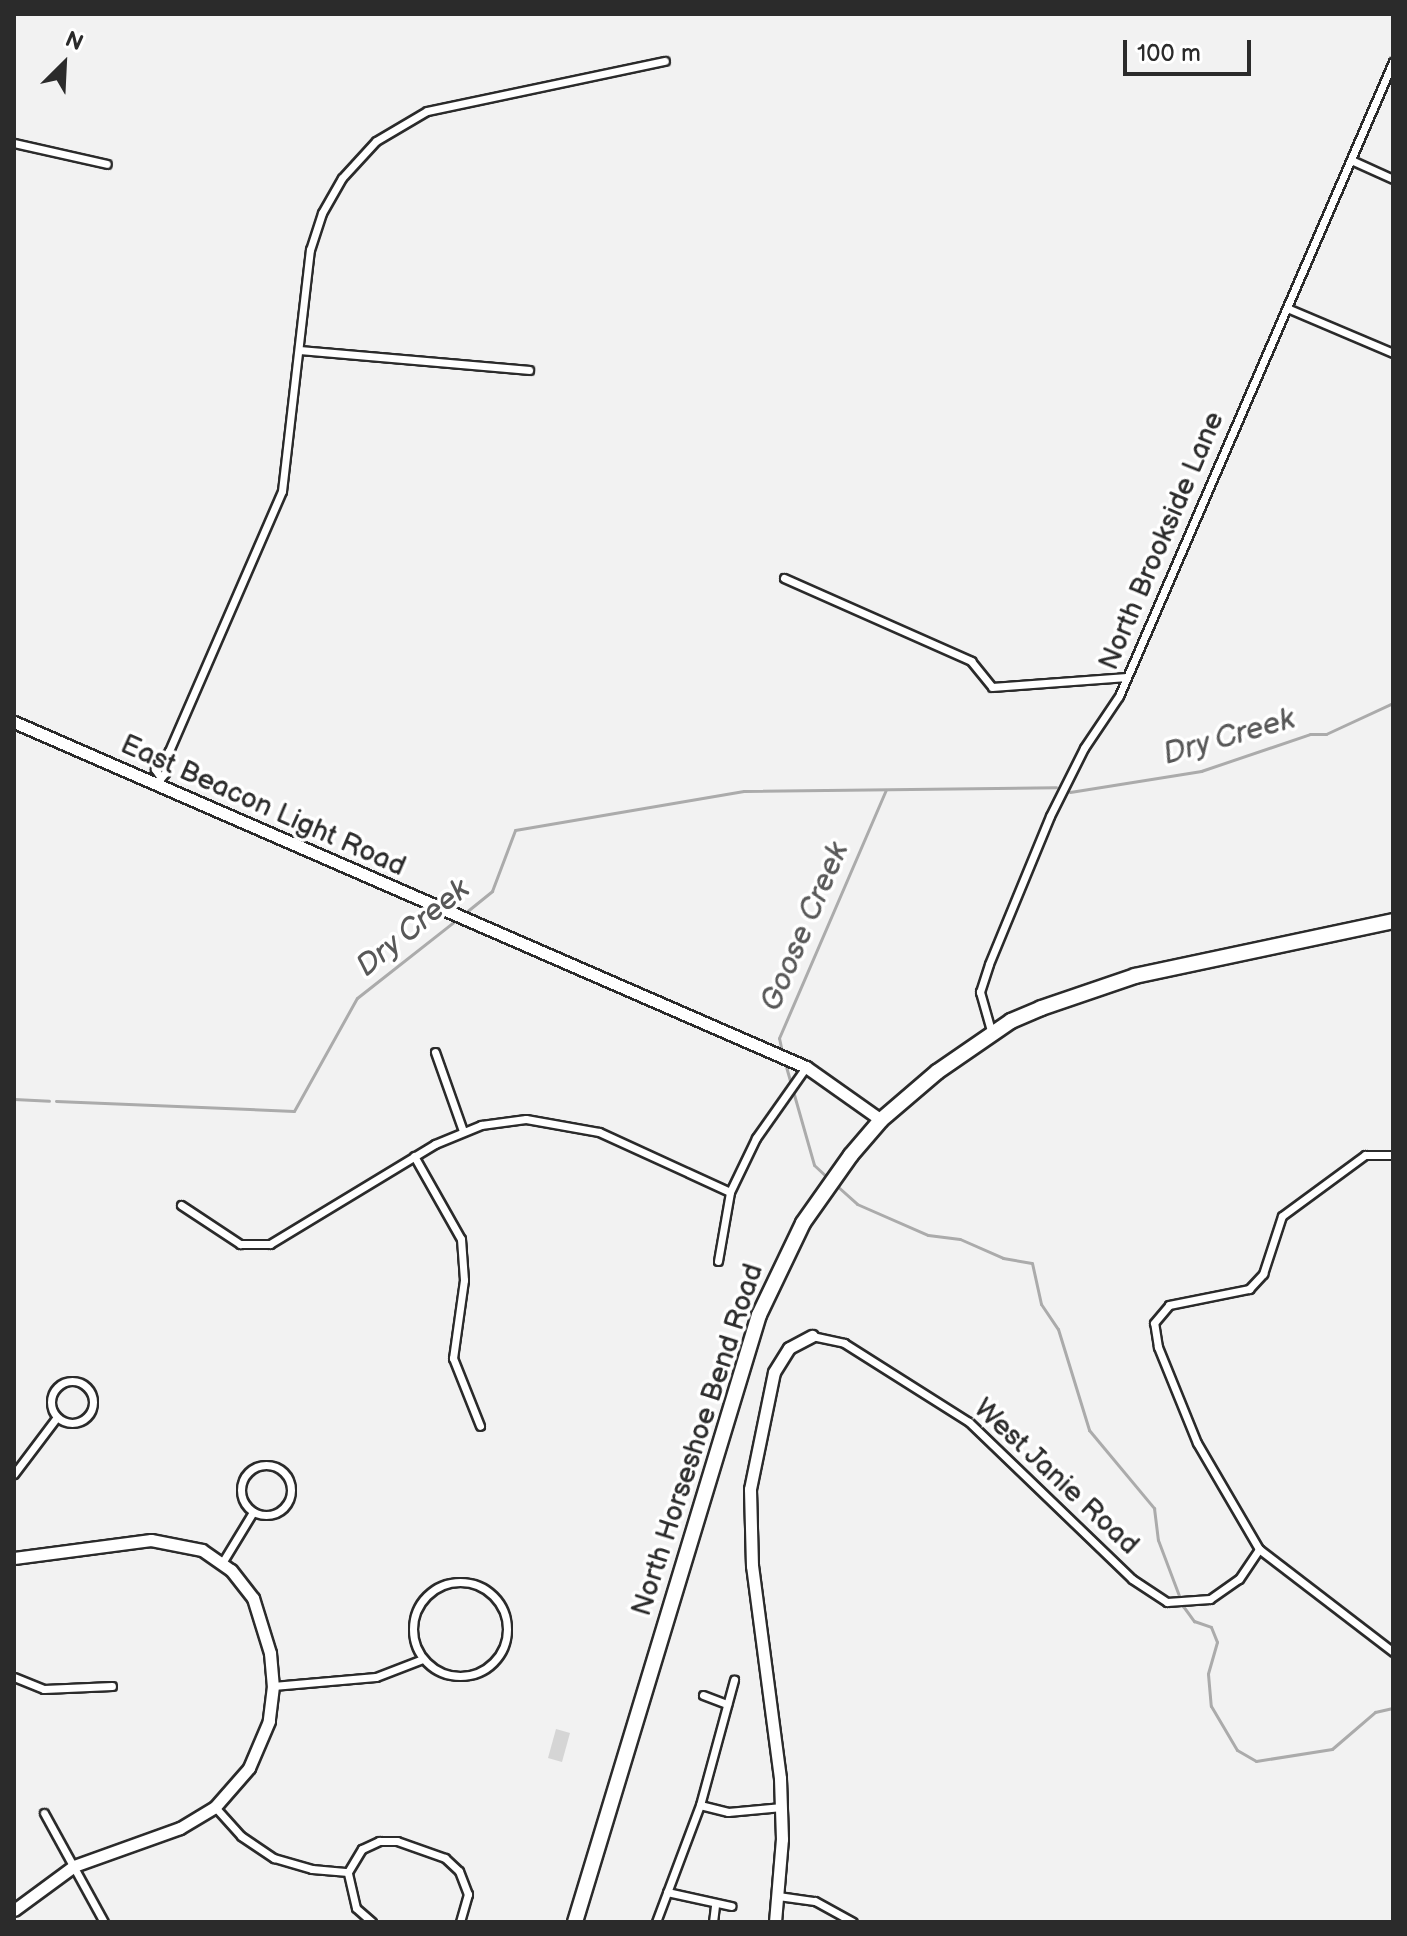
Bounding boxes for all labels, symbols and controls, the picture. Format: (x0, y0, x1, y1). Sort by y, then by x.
north arrow (24, 24, 104, 104)
scale bar (1127, 24, 1255, 74)
text: N (61, 26, 87, 57)
text: 100 m (1137, 39, 1201, 68)
street label: North Brookside Lane (1092, 407, 1232, 675)
water label: Dry Creek (1158, 701, 1300, 773)
street label: East Beacon Light Road (115, 728, 411, 884)
water label: Goose Creek (753, 837, 857, 1017)
water label: Dry Creek (348, 871, 478, 985)
street label: North Horseshoe Bend Road (625, 1260, 771, 1620)
street label: West Janie Road (966, 1392, 1146, 1562)

